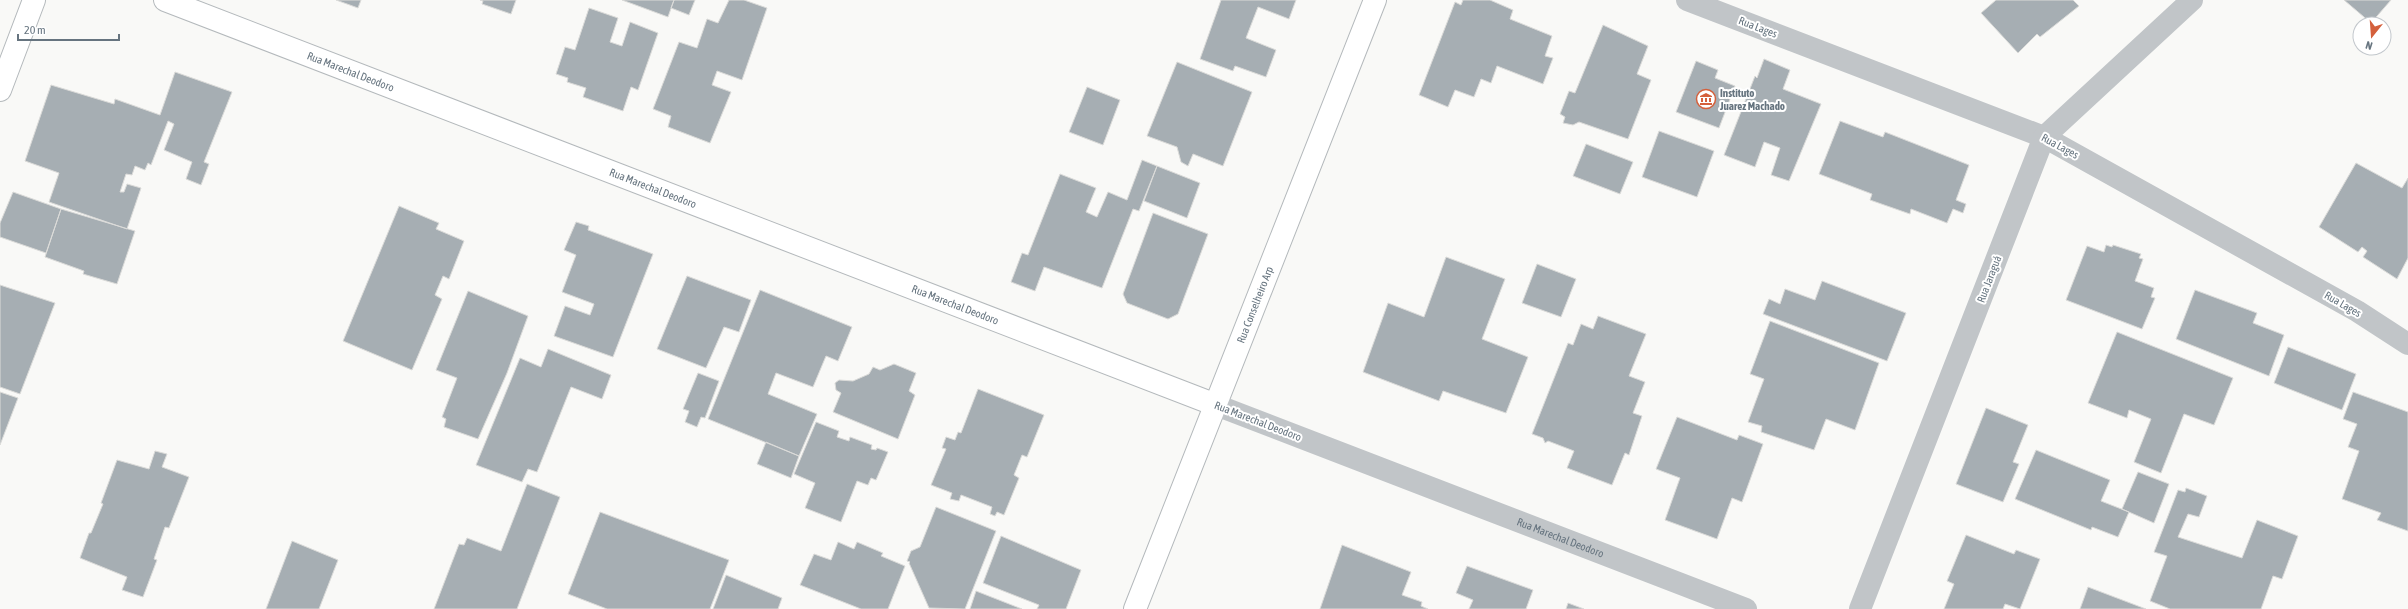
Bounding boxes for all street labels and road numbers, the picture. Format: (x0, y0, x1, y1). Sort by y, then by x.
street label: Rua Lages (1737, 14, 1779, 40)
street label: Rua Marechal Deodoro (305, 49, 396, 94)
street label: Rua Lages (2039, 131, 2081, 161)
street label: Rua Marechal Deodoro (608, 166, 698, 210)
street label: Rua Jaraguá (1975, 254, 2003, 304)
street label: Rua Conselheiro Arp (1234, 265, 1275, 345)
street label: Rua Marechal Deodoro (910, 282, 1001, 327)
street label: Rua Lages (2323, 289, 2364, 319)
street label: Rua Marechal Deodoro (1213, 399, 1303, 443)
street label: Rua Marechal Deodoro (1515, 515, 1606, 560)

